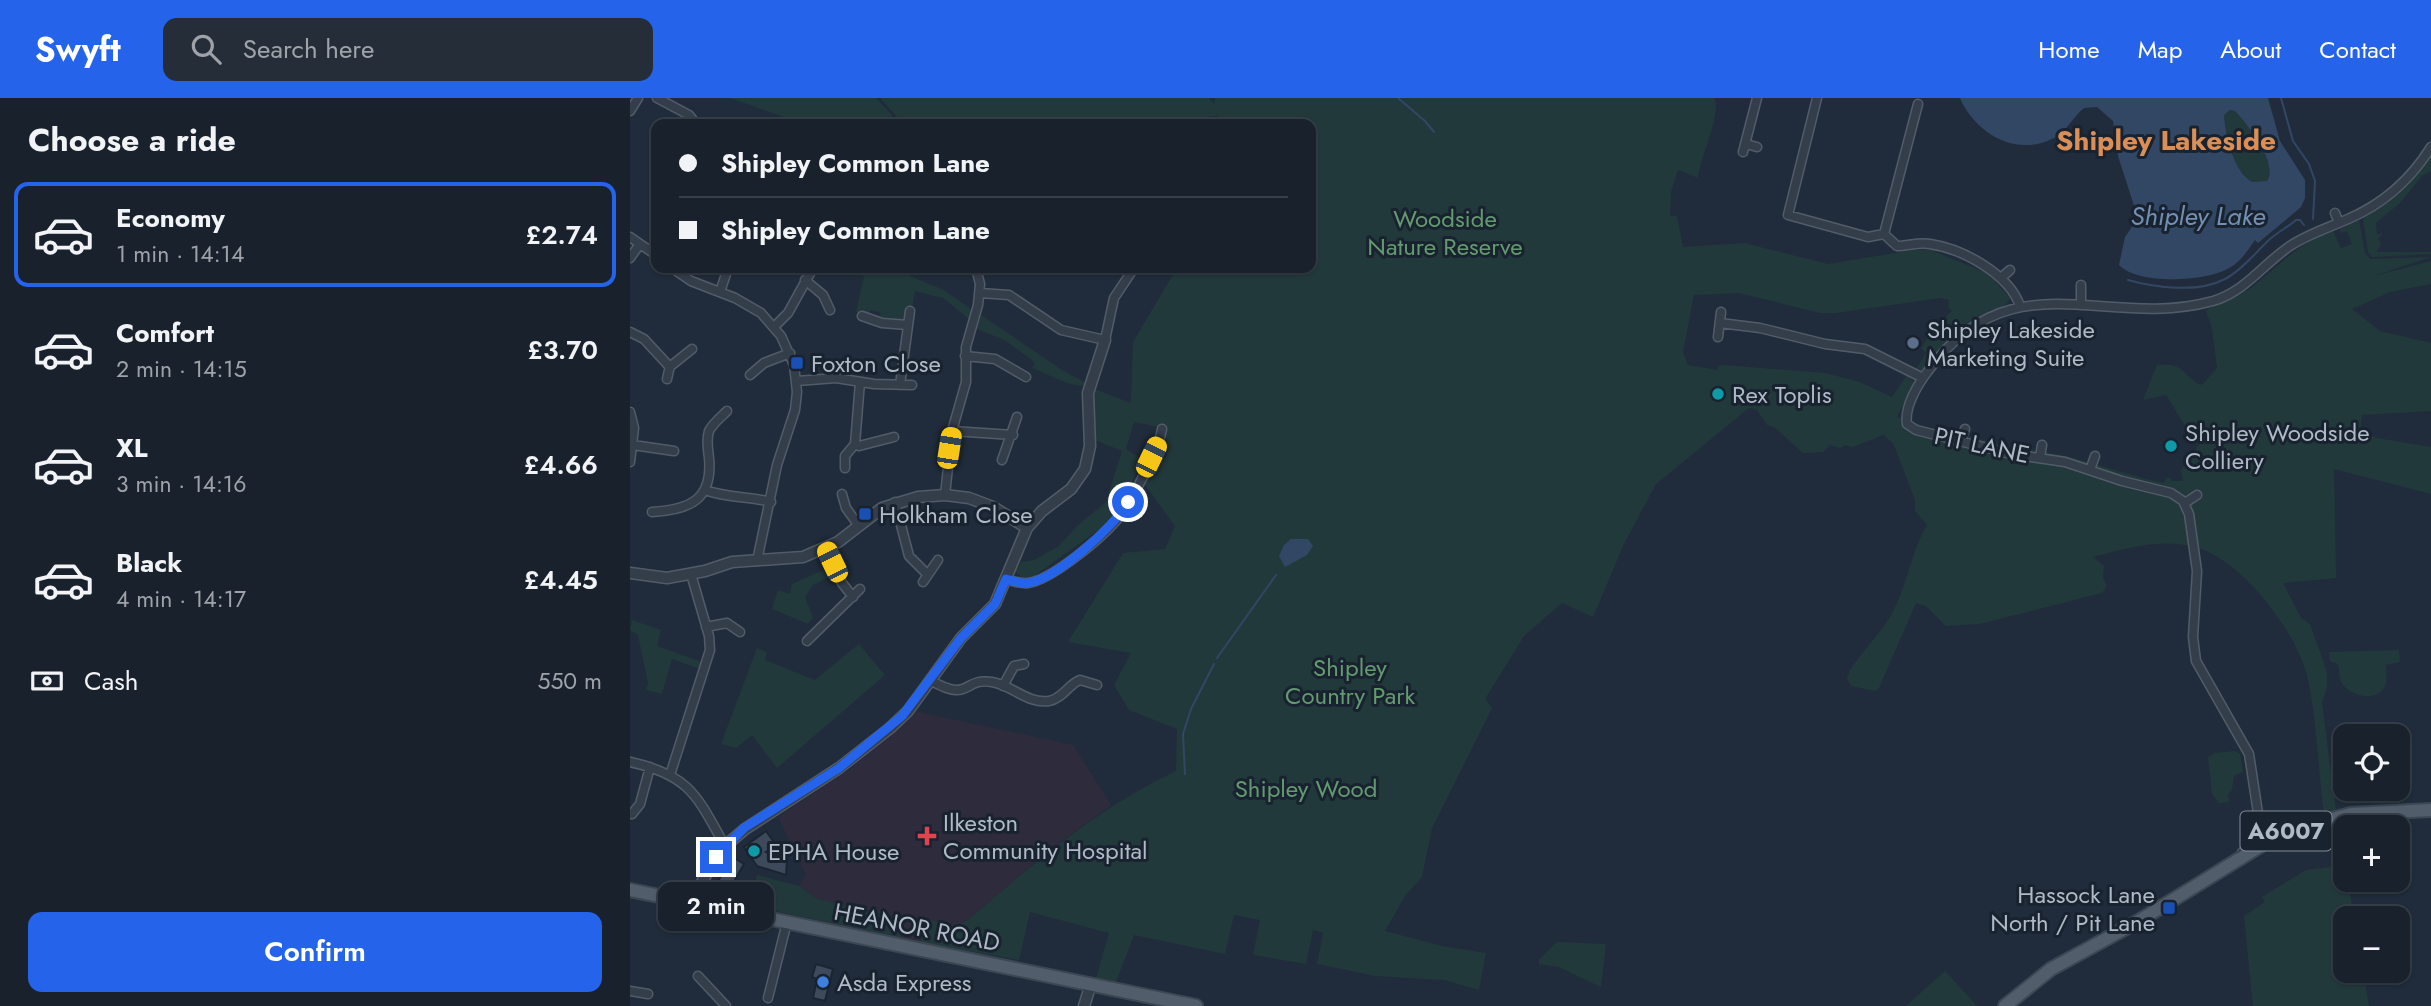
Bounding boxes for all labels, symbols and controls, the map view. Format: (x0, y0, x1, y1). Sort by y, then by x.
search box (163, 18, 653, 81)
text: Swyft (35, 26, 121, 73)
icon: search (187, 30, 225, 68)
text: Search here (243, 30, 374, 68)
text: Home (2038, 32, 2100, 67)
text: Map (2138, 32, 2182, 67)
text: About (2220, 32, 2281, 67)
text: Contact (2319, 32, 2396, 67)
text: Choose a ride (28, 117, 236, 163)
district label: Shipley Lakeside (2056, 120, 2276, 161)
text: Shipley Common Lane (721, 144, 990, 182)
water label: Shipley Lake (2131, 197, 2265, 235)
text: Economy (116, 199, 225, 237)
park label: Woodside Nature Reserve (1367, 201, 1523, 264)
icon: car (32, 203, 95, 266)
text: Shipley Common Lane (721, 211, 990, 249)
text: £2.74 (526, 216, 598, 254)
text: 1 min · 14:14 (116, 237, 244, 271)
place label: Shipley Lakeside Marketing Suite (1927, 312, 2095, 375)
text: Comfort (116, 314, 214, 352)
icon: car (32, 318, 95, 381)
text: £3.70 (527, 331, 598, 369)
marker: Shipley Lakeside Marketing Suite (1905, 335, 1921, 351)
place label: Foxton Close (811, 346, 941, 381)
text: 2 min · 14:15 (116, 352, 247, 386)
marker: Foxton Close (789, 355, 805, 371)
place label: Rex Toplis (1732, 377, 1832, 412)
marker: Rex Toplis (1710, 386, 1726, 402)
place label: Shipley Woodside Colliery (2185, 415, 2370, 478)
street label: PIT LANE (1931, 418, 2033, 472)
car (936, 426, 963, 470)
text: XL (116, 429, 148, 467)
icon: car (32, 433, 95, 496)
car (1133, 434, 1170, 480)
marker: Shipley Woodside Colliery (2163, 438, 2179, 454)
text: £4.66 (524, 446, 598, 484)
text: 3 min · 14:16 (116, 467, 246, 501)
route start (1112, 486, 1144, 518)
place label: Holkham Close (879, 497, 1033, 532)
marker: Holkham Close (857, 506, 873, 522)
car (814, 539, 851, 585)
text: Black (116, 544, 182, 582)
icon: car (32, 548, 95, 611)
text: £4.45 (524, 561, 598, 599)
text: 4 min · 14:17 (116, 582, 246, 616)
park label: Shipley Country Park (1285, 650, 1415, 713)
icon: cash (28, 662, 66, 700)
text: Cash (84, 662, 138, 700)
text: 550 m (537, 664, 602, 698)
map controls (2333, 724, 2410, 983)
button: locate (2333, 724, 2410, 801)
park label: Shipley Wood (1235, 771, 1377, 806)
place label: Ilkeston Community Hospital (943, 805, 1148, 868)
road number: A6007 (2240, 811, 2332, 850)
button: + (2333, 815, 2410, 892)
marker: Ilkeston Community Hospital (917, 826, 937, 846)
place label: EPHA House (768, 834, 899, 869)
route end (700, 841, 732, 873)
marker: EPHA House (746, 843, 762, 859)
place label: Hassock Lane North / Pit Lane (1990, 877, 2155, 940)
callout: 2 min (658, 882, 774, 930)
text: 2 min (686, 889, 746, 923)
street label: HEANOR ROAD (831, 894, 1003, 960)
marker: Hassock Lane North / Pit Lane (2161, 900, 2177, 916)
button: − (2333, 906, 2410, 983)
button: Confirm (28, 912, 602, 992)
place label: Asda Express (837, 965, 971, 1000)
marker: Asda Express (815, 974, 831, 990)

